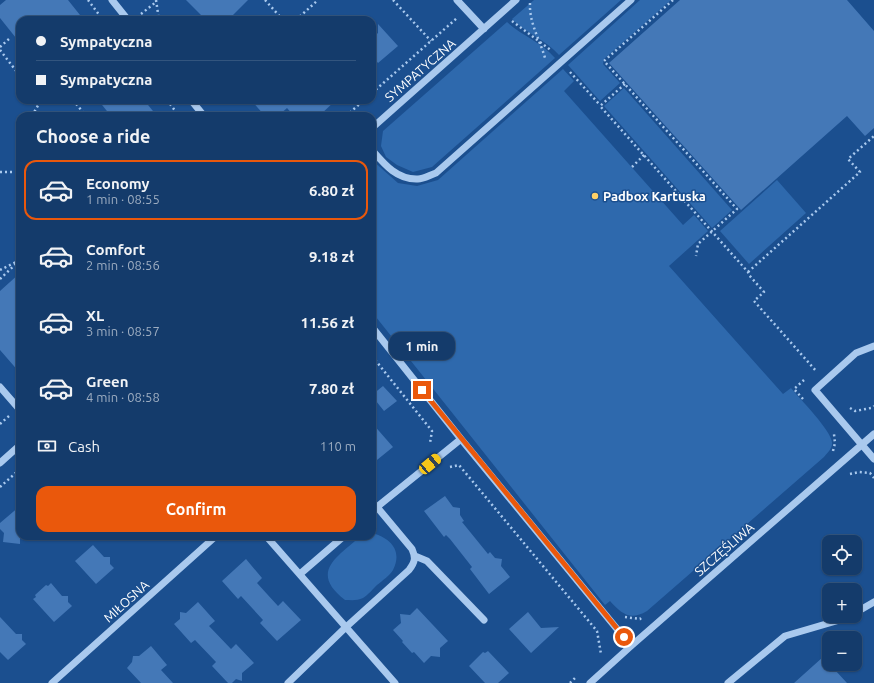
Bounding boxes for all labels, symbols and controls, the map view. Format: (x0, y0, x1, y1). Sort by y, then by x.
text: Sympatyczna (60, 33, 152, 50)
street label: SYMPATYCZNA (382, 35, 458, 104)
text: Sympatyczna (60, 71, 152, 88)
text: Choose a ride (36, 126, 150, 146)
icon: car (38, 172, 74, 208)
text: Economy (86, 175, 150, 192)
text: 6.80 zł (309, 182, 354, 199)
place label: Padbox Kartuska (603, 189, 706, 203)
marker: Padbox Kartuska (590, 191, 600, 201)
text: 1 min · 08:55 (86, 192, 160, 206)
icon: car (38, 238, 74, 274)
text: Comfort (86, 241, 145, 258)
text: 9.18 zł (309, 248, 354, 265)
text: 2 min · 08:56 (86, 258, 160, 272)
icon: car (38, 304, 74, 340)
text: XL (86, 307, 104, 324)
text: 11.56 zł (300, 314, 354, 331)
text: 3 min · 08:57 (86, 324, 160, 338)
callout: 1 min (389, 332, 455, 360)
text: 1 min (406, 339, 438, 353)
icon: car (38, 370, 74, 406)
text: Green (86, 373, 128, 390)
text: 7.80 zł (309, 380, 354, 397)
route end (413, 381, 431, 399)
text: 4 min · 08:58 (86, 390, 160, 404)
icon: cash (36, 435, 58, 457)
text: Cash (68, 438, 100, 455)
text: 110 m (320, 439, 356, 453)
car (417, 452, 443, 476)
button: Confirm (36, 486, 356, 532)
street label: SZCZĘŚLIWA (692, 519, 757, 578)
map controls (822, 535, 862, 671)
button: locate (822, 535, 862, 575)
street label: MIŁOSNA (101, 577, 152, 625)
button: + (822, 583, 862, 623)
route start (615, 628, 633, 646)
button: − (822, 631, 862, 671)

